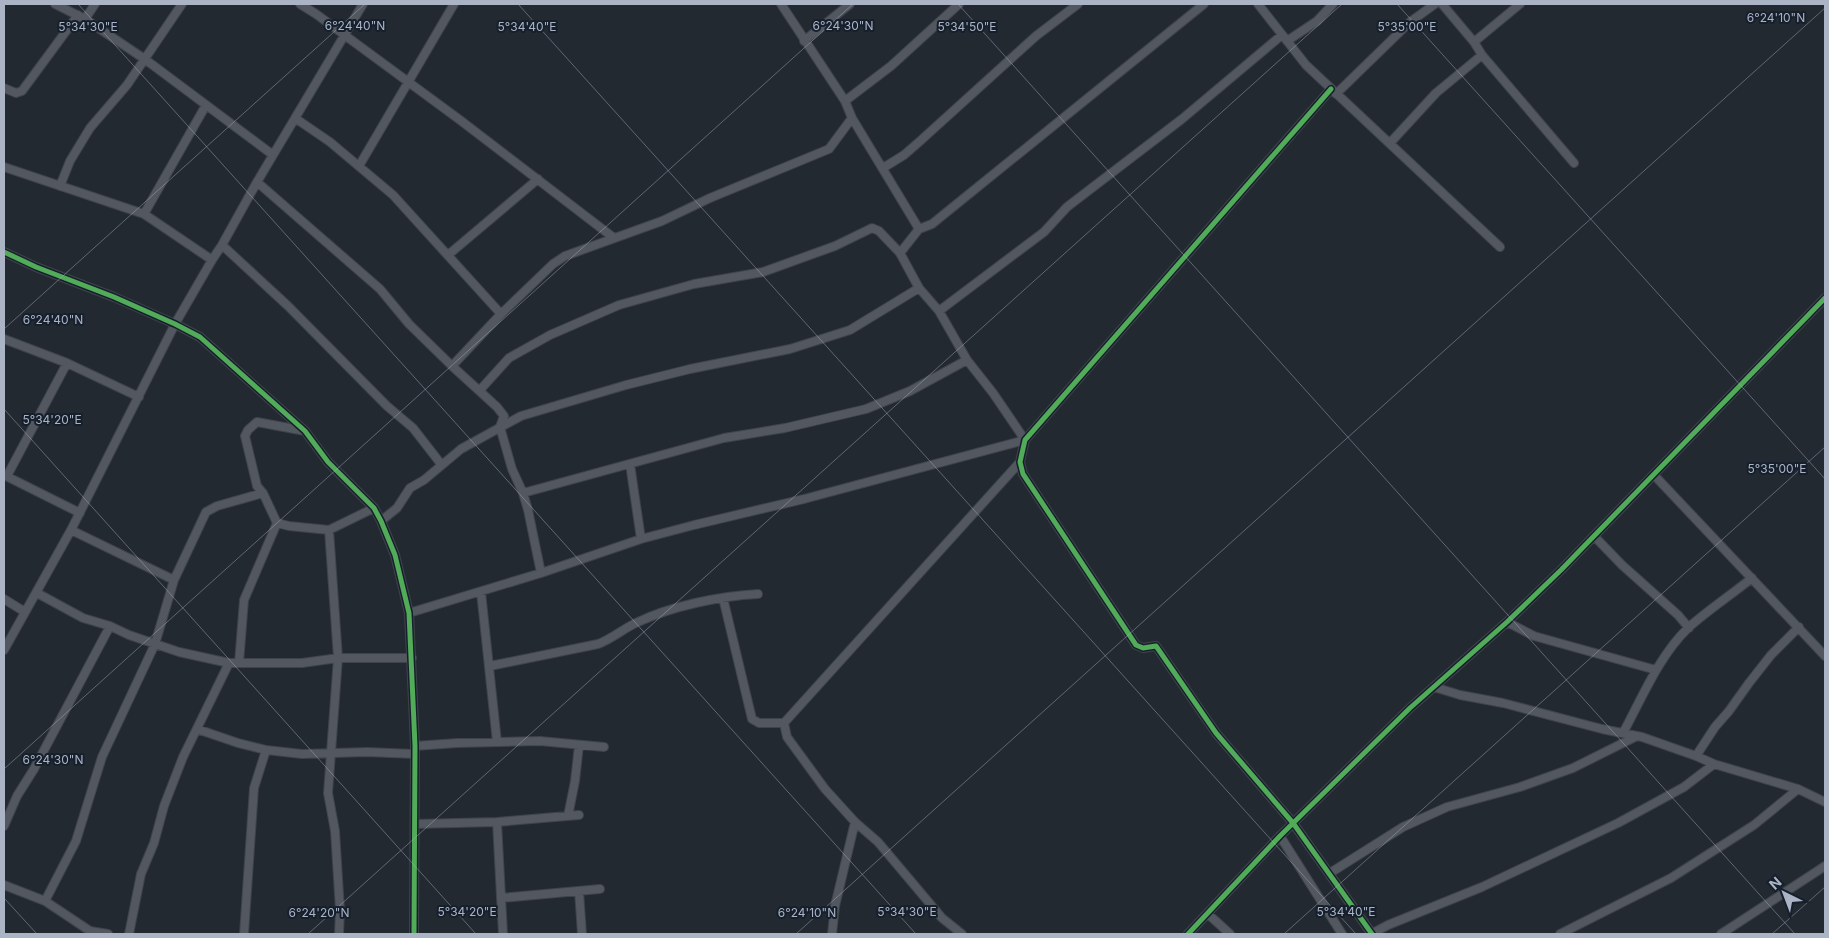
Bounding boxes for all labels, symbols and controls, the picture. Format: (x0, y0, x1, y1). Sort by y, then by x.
text: 6°24'10"N (1747, 10, 1805, 25)
text: 6°24'40"N (325, 18, 385, 33)
text: 6°24'30"N (812, 18, 874, 33)
text: 5°34'30"E (58, 19, 118, 34)
text: 5°34'40"E (498, 19, 556, 34)
text: 5°34'50"E (937, 19, 997, 34)
text: 5°35'00"E (1377, 19, 1437, 34)
text: 6°24'40"N (23, 312, 83, 327)
text: 5°34'20"E (22, 412, 82, 427)
text: 5°35'00"E (1747, 461, 1807, 476)
text: 6°24'30"N (22, 752, 84, 767)
north arrow (1759, 868, 1809, 918)
text: N (1765, 873, 1785, 893)
text: 5°34'20"E (437, 904, 497, 919)
text: 5°34'30"E (877, 904, 937, 919)
text: 5°34'40"E (1317, 904, 1375, 919)
text: 6°24'20"N (289, 905, 349, 920)
text: 6°24'10"N (778, 905, 836, 920)

